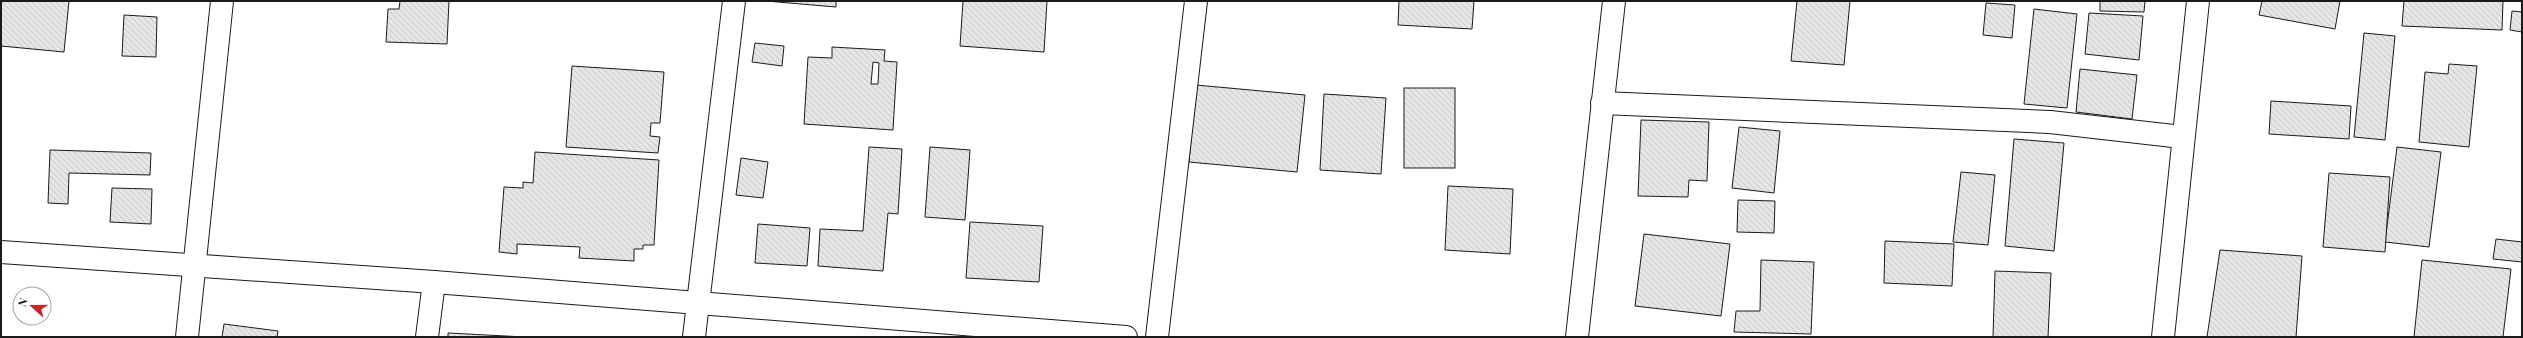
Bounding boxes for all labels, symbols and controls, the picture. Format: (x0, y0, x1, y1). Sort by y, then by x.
north arrow (12, 286, 52, 326)
text: N (14, 296, 31, 309)

